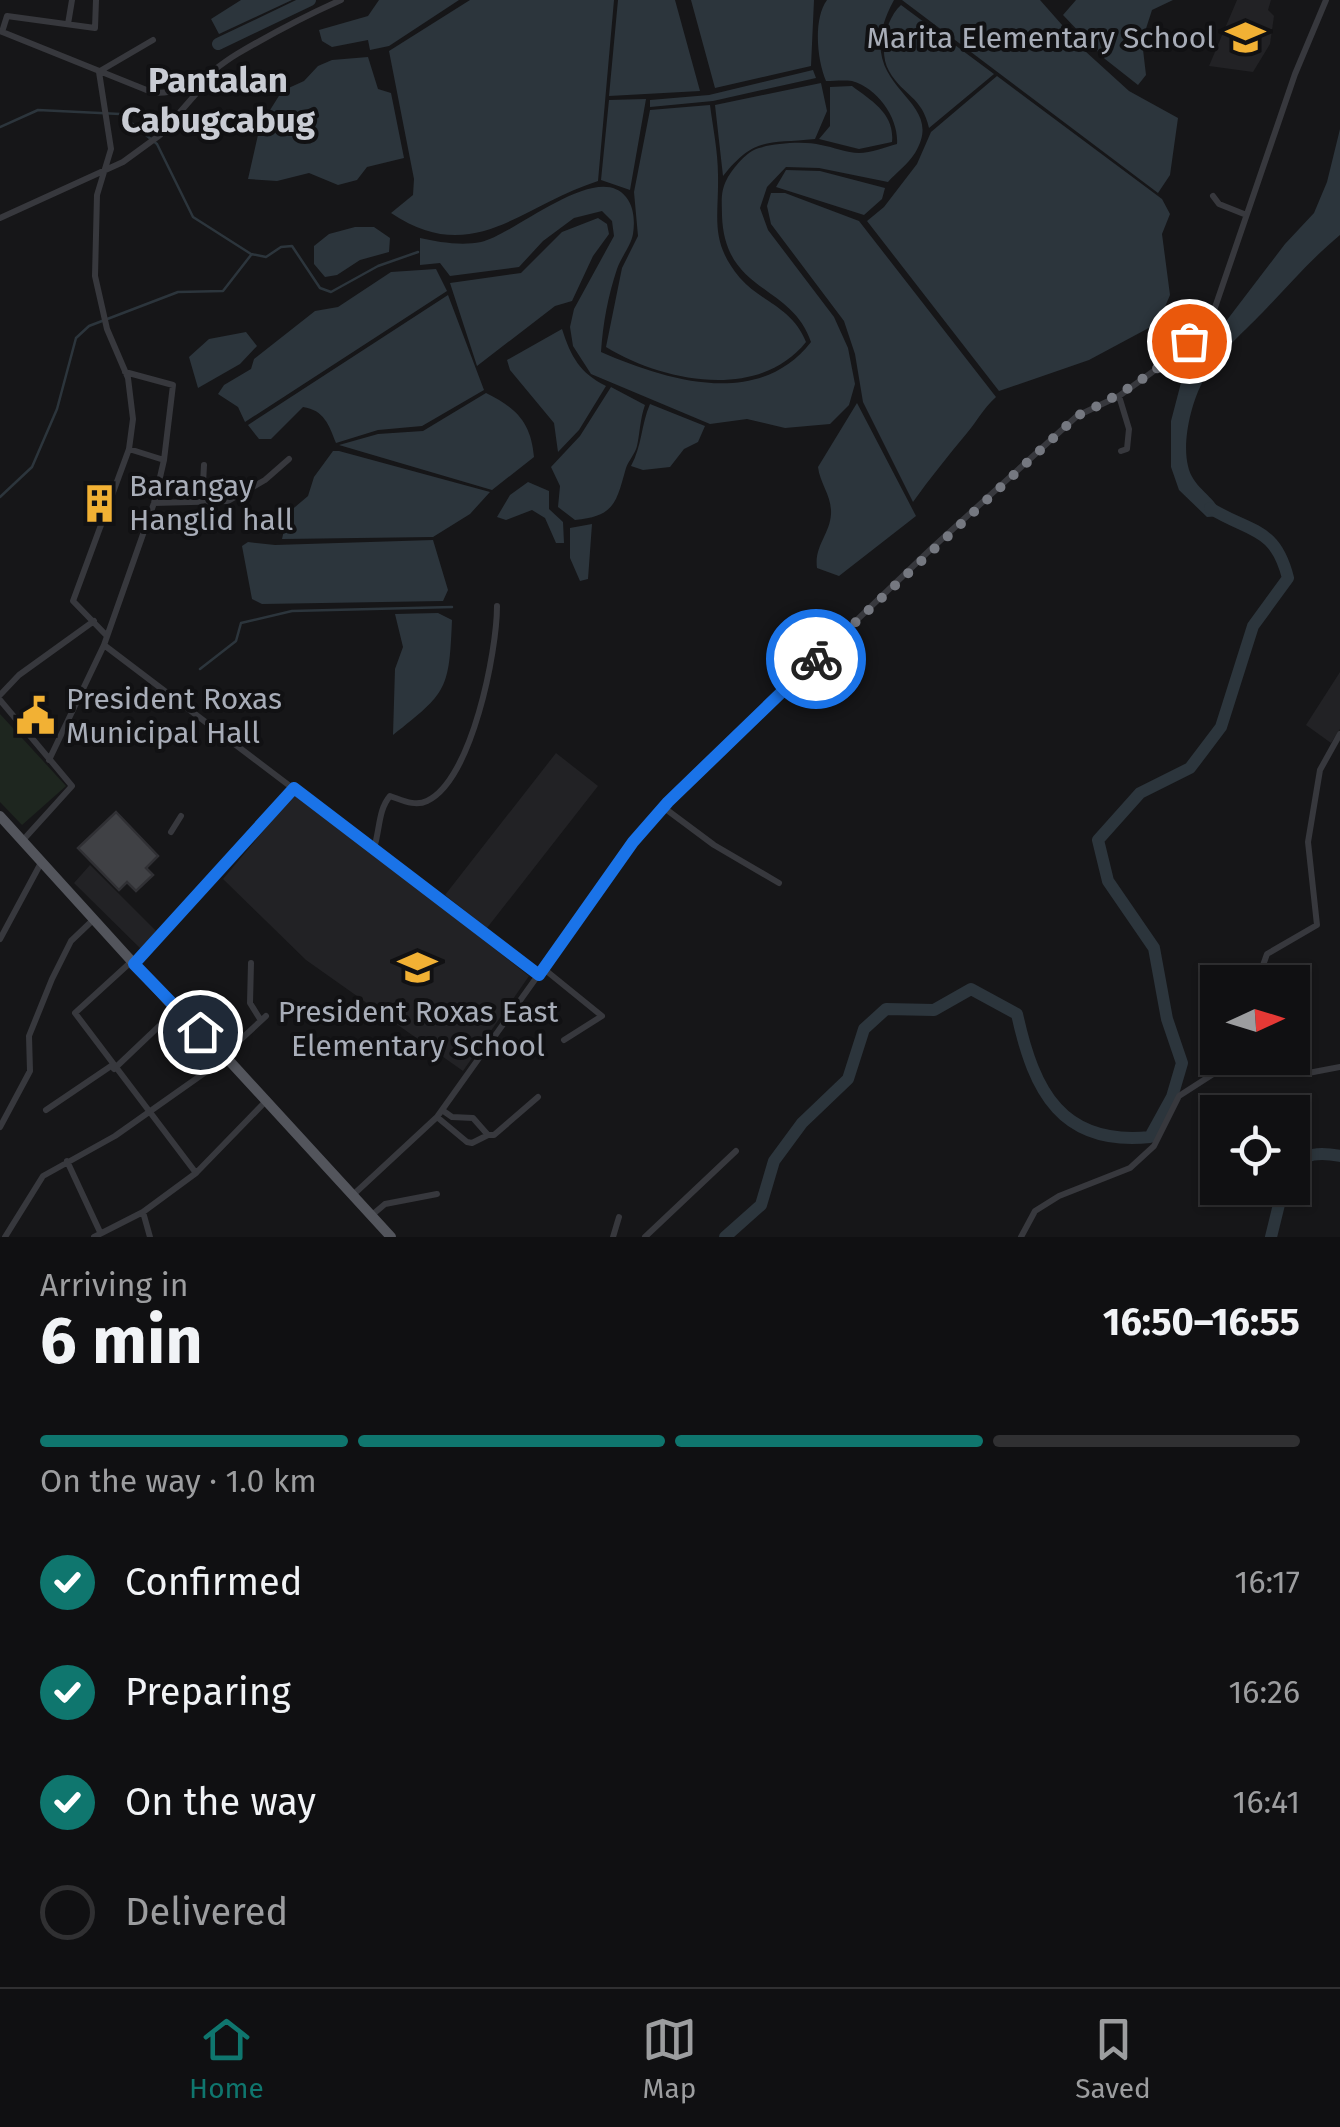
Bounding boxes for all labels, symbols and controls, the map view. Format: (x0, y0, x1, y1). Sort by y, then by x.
school or university icon: Marita Elementary School (1224, 17, 1266, 59)
place label: Marita Elementary School (867, 20, 1215, 56)
district label: Pantalan Cabugcabug (121, 59, 316, 141)
pin (1147, 299, 1232, 384)
icon: bag (1162, 314, 1217, 369)
place label: Barangay Hanglid hall (129, 468, 293, 538)
building icon: Barangay Hanglid hall (78, 482, 120, 524)
courier (766, 609, 866, 709)
icon: bike (789, 632, 844, 687)
place label: President Roxas Municipal Hall (66, 681, 282, 751)
public building icon: President Roxas Municipal Hall (15, 695, 57, 737)
school or university icon: President Roxas East Elementary School (397, 947, 439, 989)
north arrow (1200, 965, 1310, 1075)
map controls (1200, 965, 1310, 1205)
pin (158, 990, 243, 1075)
place label: President Roxas East Elementary School (278, 994, 558, 1064)
icon: home (173, 1005, 228, 1060)
button: locate (1200, 1095, 1310, 1205)
text: Arriving in (40, 1266, 188, 1304)
text: 16:50–16:55 (1103, 1299, 1300, 1345)
text: 6 min (40, 1302, 203, 1380)
text: On the way · 1.0 km (40, 1462, 317, 1500)
icon: check (40, 1555, 95, 1610)
text: Confirmed (125, 1559, 303, 1605)
text: 16:17 (1235, 1563, 1300, 1601)
icon: check (40, 1665, 95, 1720)
text: Preparing (125, 1669, 291, 1715)
text: 16:26 (1229, 1673, 1300, 1711)
icon: check (40, 1775, 95, 1830)
text: On the way (125, 1779, 316, 1825)
text: 16:41 (1233, 1783, 1300, 1821)
text: Delivered (125, 1889, 288, 1935)
tab: Home (189, 2012, 264, 2105)
tab: Map (642, 2012, 697, 2105)
tab: Saved (1075, 2012, 1151, 2105)

